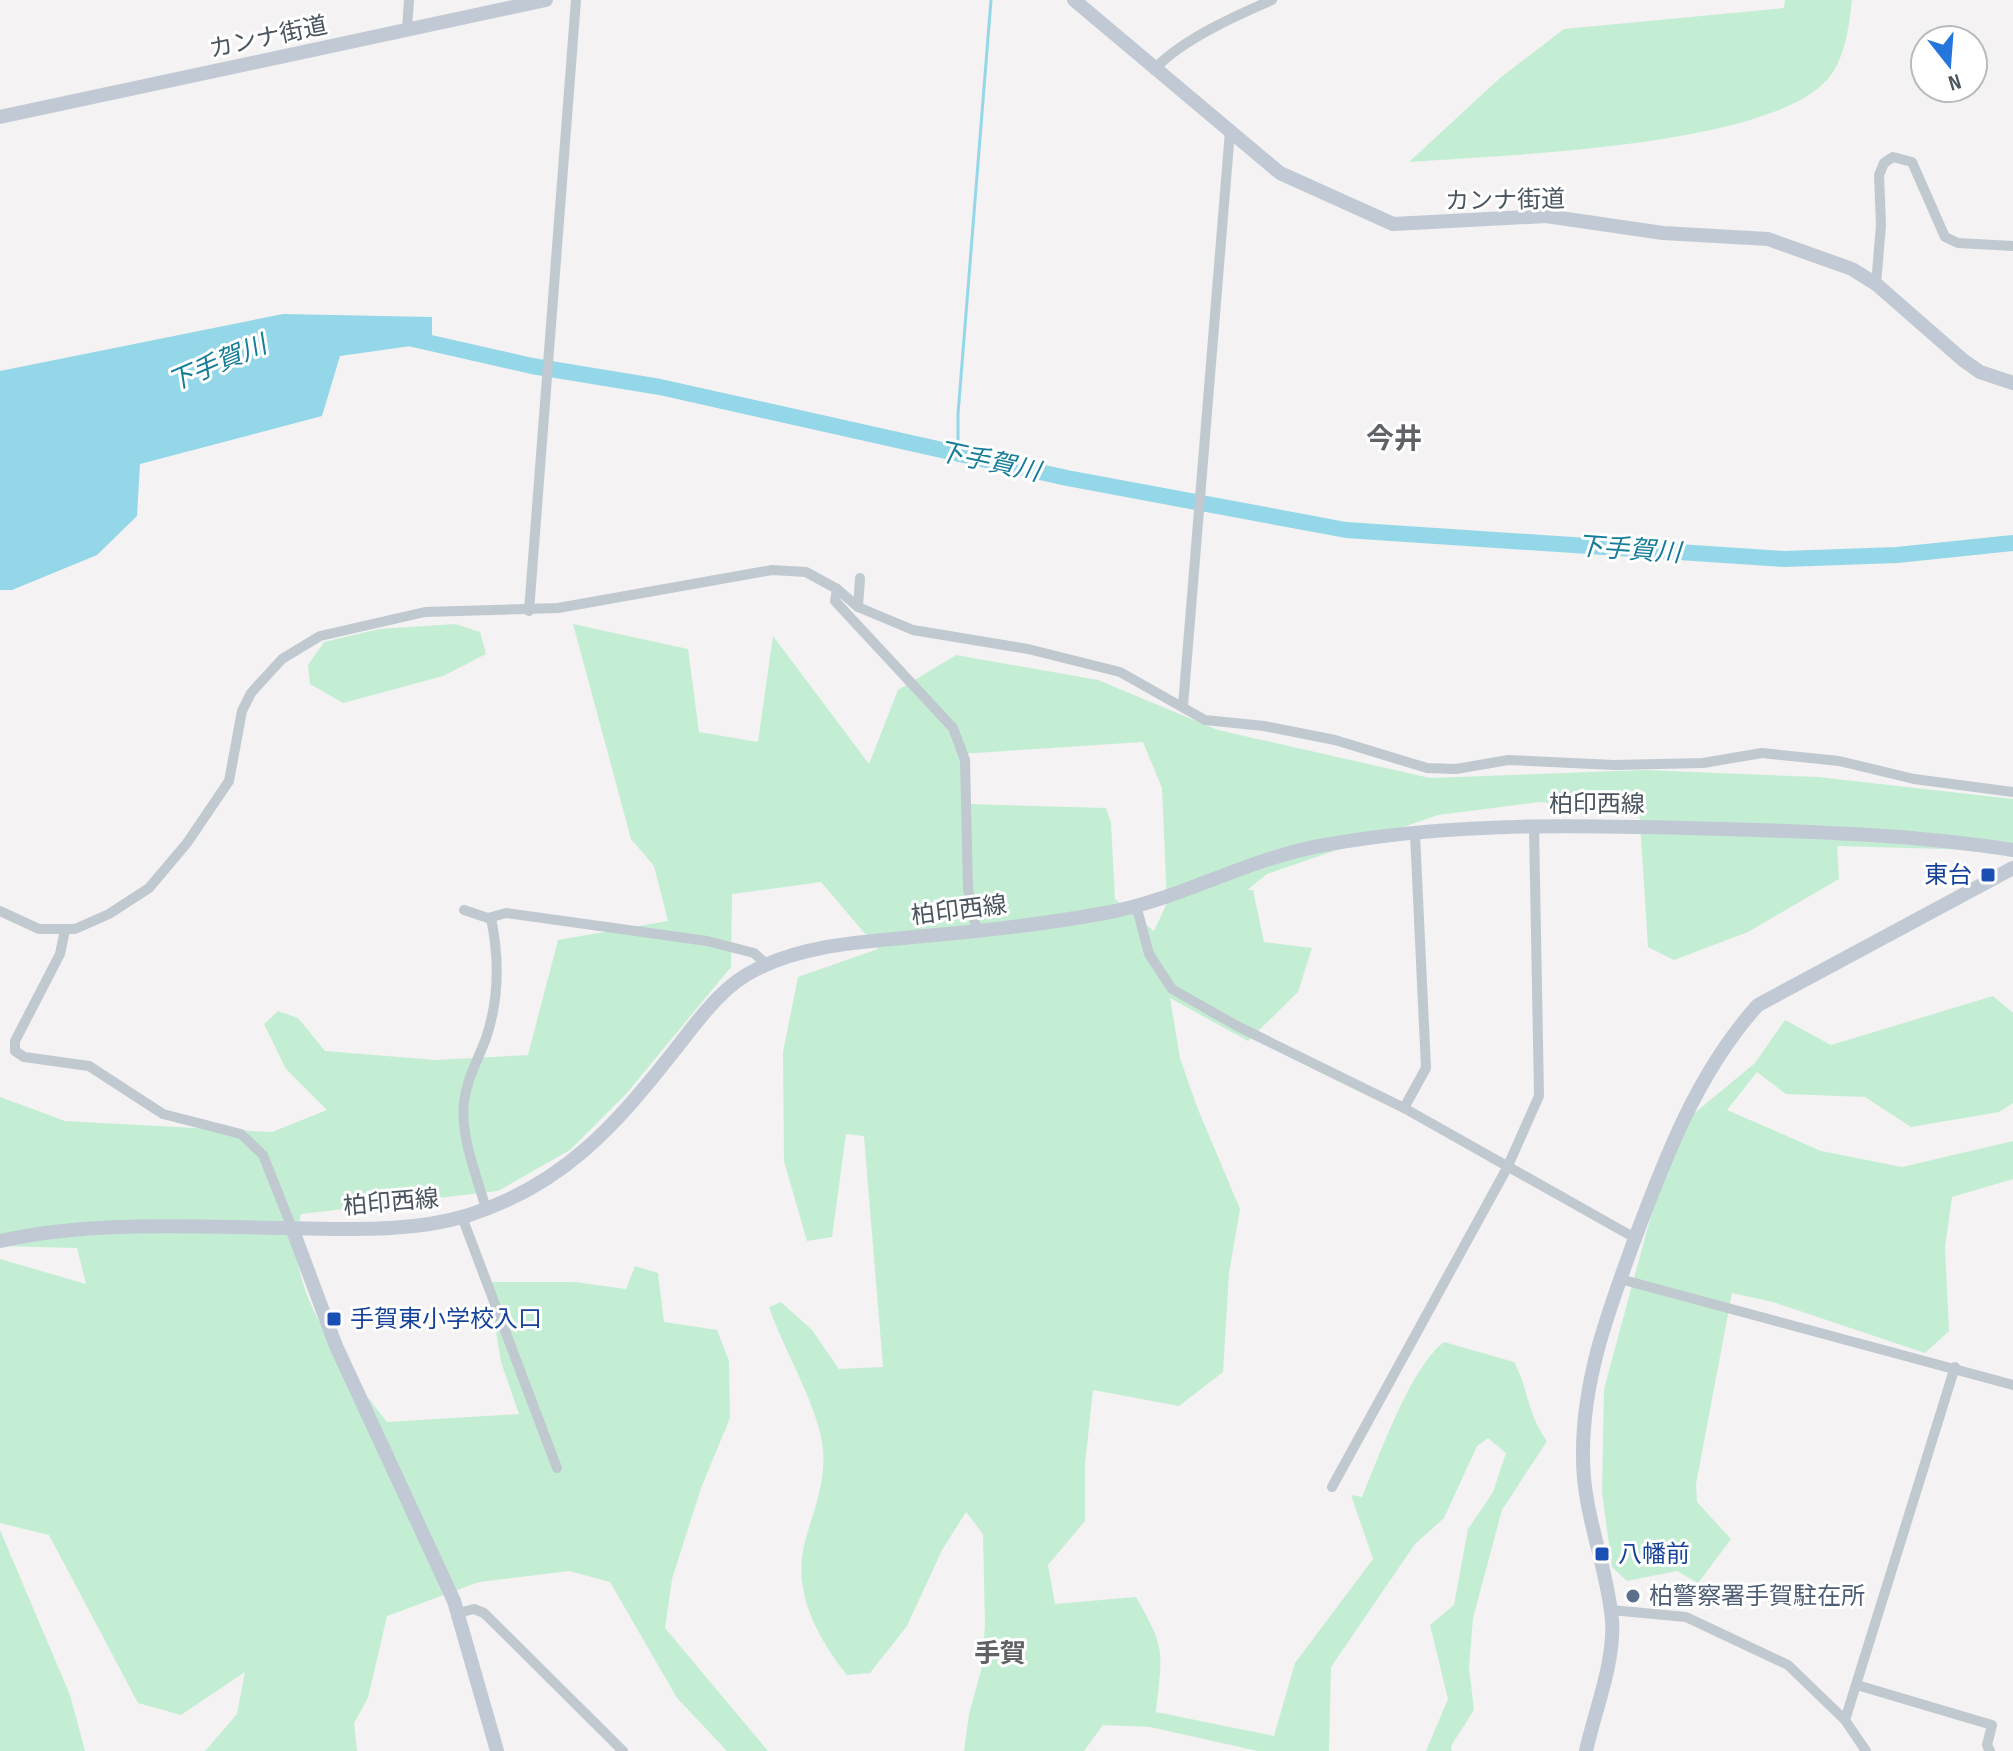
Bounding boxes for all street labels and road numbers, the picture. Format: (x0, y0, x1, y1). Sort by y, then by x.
street label: カンナ街道 (206, 11, 330, 64)
street label: カンナ街道 (1445, 185, 1565, 216)
street label: 柏印西線 (1549, 790, 1645, 819)
street label: 柏印西線 (910, 890, 1008, 931)
street label: 柏印西線 (342, 1184, 440, 1221)

